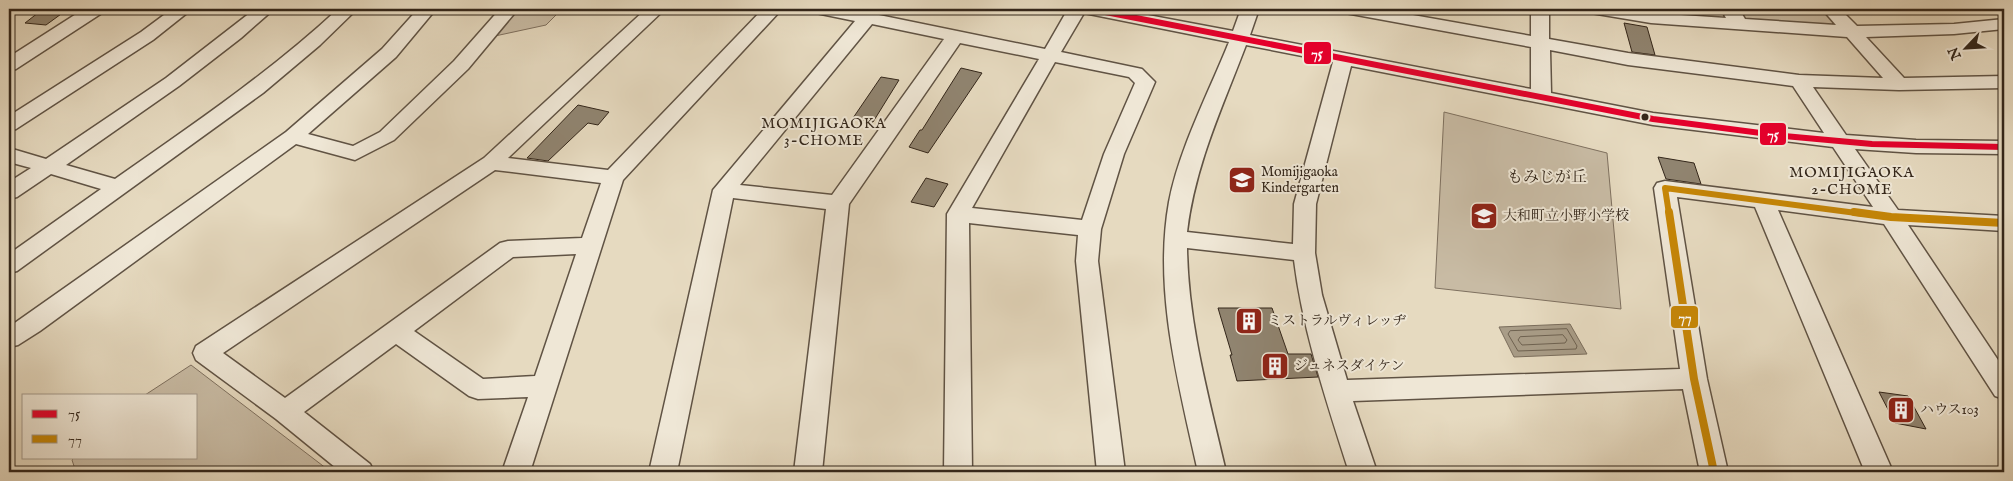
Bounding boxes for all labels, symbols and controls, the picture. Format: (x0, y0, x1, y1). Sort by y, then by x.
north arrow (1940, 22, 1990, 72)
line badge: 75 (1303, 41, 1332, 65)
text: N (1944, 44, 1966, 63)
text: 75 (1311, 45, 1323, 63)
unlabelled marker (1640, 112, 1650, 122)
district label: MOMIJIGAOKA 3-CHOME (761, 114, 887, 150)
line badge: 75 (1759, 122, 1787, 146)
text: 75 (1767, 126, 1779, 144)
place label: Momijigaoka Kindergarten (1261, 163, 1339, 197)
district label: MOMIJIGAOKA 2-CHOME (1789, 163, 1915, 199)
school or university icon: Momijigaoka Kindergarten (1227, 165, 1257, 195)
district label: もみじが丘 (1507, 168, 1587, 188)
school or university icon: 大和町立小野小学校 (1469, 201, 1499, 231)
place label: 大和町立小野小学校 (1503, 207, 1629, 225)
line badge: 77 (1670, 305, 1699, 329)
building icon: ミストラルヴィレッヂ (1234, 306, 1264, 336)
text: 77 (1678, 309, 1692, 327)
place label: ミストラルヴィレッヂ (1268, 312, 1407, 330)
building icon: ジュネスダイケン (1260, 351, 1290, 381)
place label: ジュネスダイケン (1294, 357, 1404, 375)
legend (22, 394, 198, 458)
building icon: ハウス103 (1886, 395, 1916, 425)
place label: ハウス103 (1920, 401, 1979, 419)
text: 75 (68, 404, 81, 423)
text: 77 (68, 430, 82, 449)

